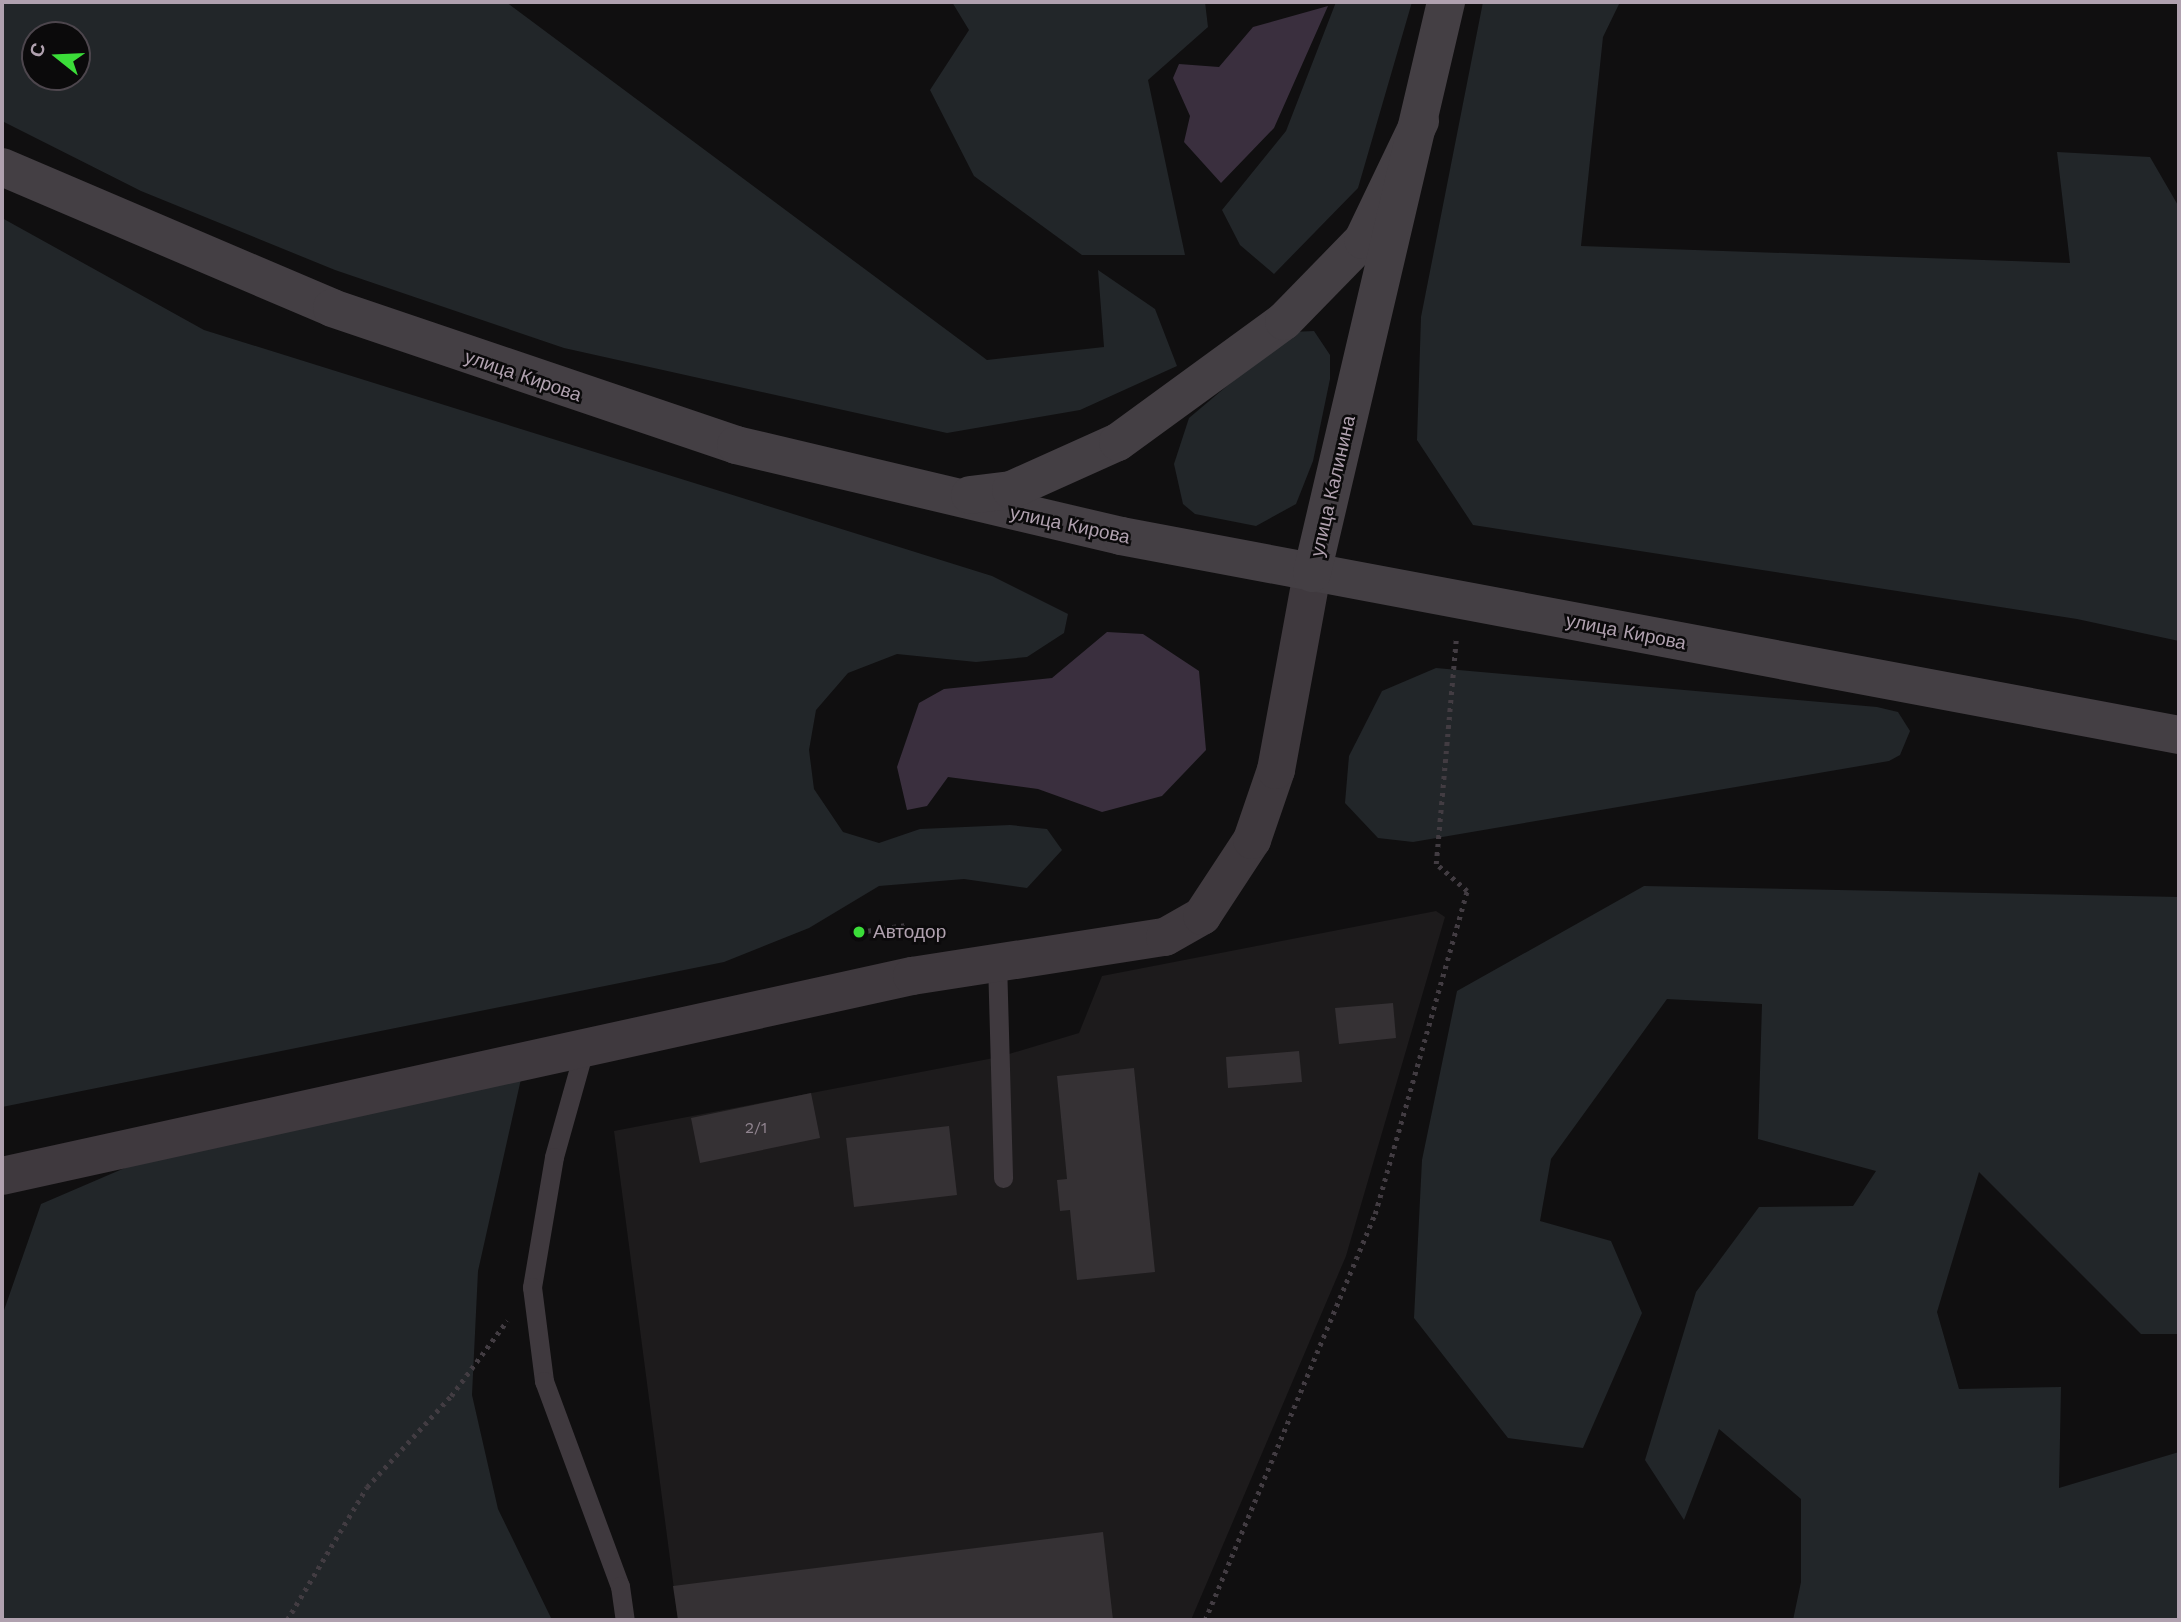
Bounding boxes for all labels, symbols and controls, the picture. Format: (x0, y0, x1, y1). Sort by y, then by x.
north arrow (21, 21, 91, 91)
text: С (24, 40, 51, 60)
street label: улица Кирова (462, 345, 584, 407)
street label: улица Калинина (1306, 413, 1360, 559)
street label: улица Кирова (1008, 501, 1132, 549)
street label: улица Кирова (1564, 609, 1688, 655)
place label: Автодор (873, 921, 946, 943)
marker: Автодор (851, 924, 867, 940)
house number: 2/1 (745, 1118, 767, 1138)

